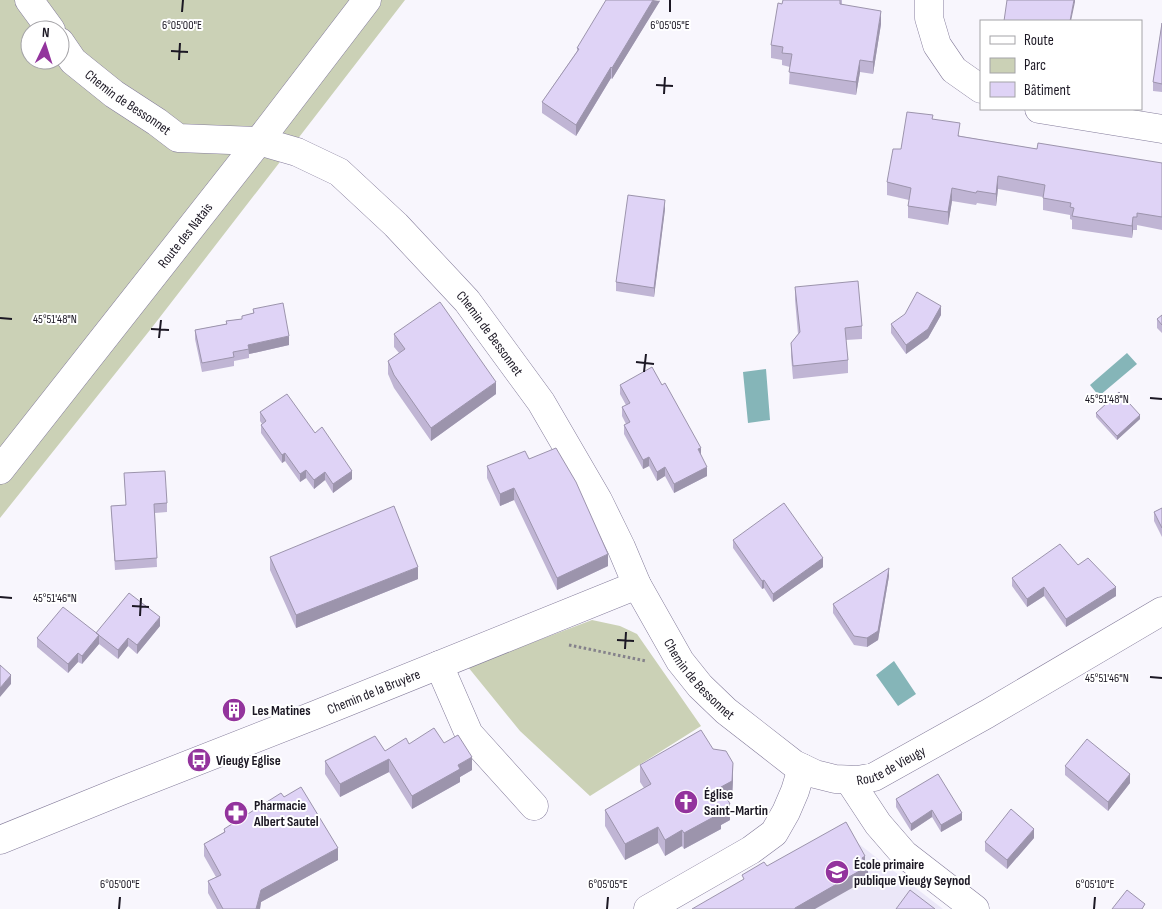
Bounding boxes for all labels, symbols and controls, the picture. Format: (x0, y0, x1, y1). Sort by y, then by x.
text: 6°05'00"E (162, 18, 202, 33)
text: 6°05'05"E (650, 18, 690, 33)
north arrow (20, 20, 70, 70)
legend (980, 20, 1142, 110)
text: N (42, 24, 50, 41)
text: Route (1024, 31, 1054, 50)
text: Parc (1024, 56, 1046, 75)
street label: Chemin de Bessonnet (82, 66, 175, 138)
text: Bâtiment (1024, 81, 1071, 100)
street label: Route des Natais (154, 199, 216, 271)
street label: Chemin de Bessonnet (453, 287, 527, 379)
text: 45°51'48"N (33, 312, 77, 327)
text: 45°51'48"N (1085, 392, 1129, 407)
text: 45°51'46"N (33, 591, 77, 606)
street label: Chemin de Bessonnet (661, 635, 738, 723)
street label: Chemin de la Bruyère (325, 665, 422, 718)
text: 45°51'46"N (1085, 671, 1129, 686)
building icon: Les Matines (221, 697, 247, 723)
place label: Les Matines (252, 702, 311, 719)
street label: Route de Vieugy (855, 741, 929, 789)
bus stop icon: Vieugy Eglise (186, 747, 212, 773)
place label: Vieugy Eglise (216, 752, 281, 769)
place label: Église Saint-Martin (704, 786, 768, 819)
church icon: Église Saint-Martin (673, 789, 699, 815)
place label: Pharmacie Albert Sautel (253, 797, 319, 830)
pharmacy icon: Pharmacie Albert Sautel (223, 800, 249, 826)
place label: École primaire publique Vieugy Seynod (854, 856, 970, 889)
school or university icon: École primaire publique Vieugy Seynod (824, 859, 850, 885)
text: 6°05'00"E (100, 877, 140, 892)
text: 6°05'05"E (588, 877, 628, 892)
text: 6°05'10"E (1076, 877, 1114, 892)

